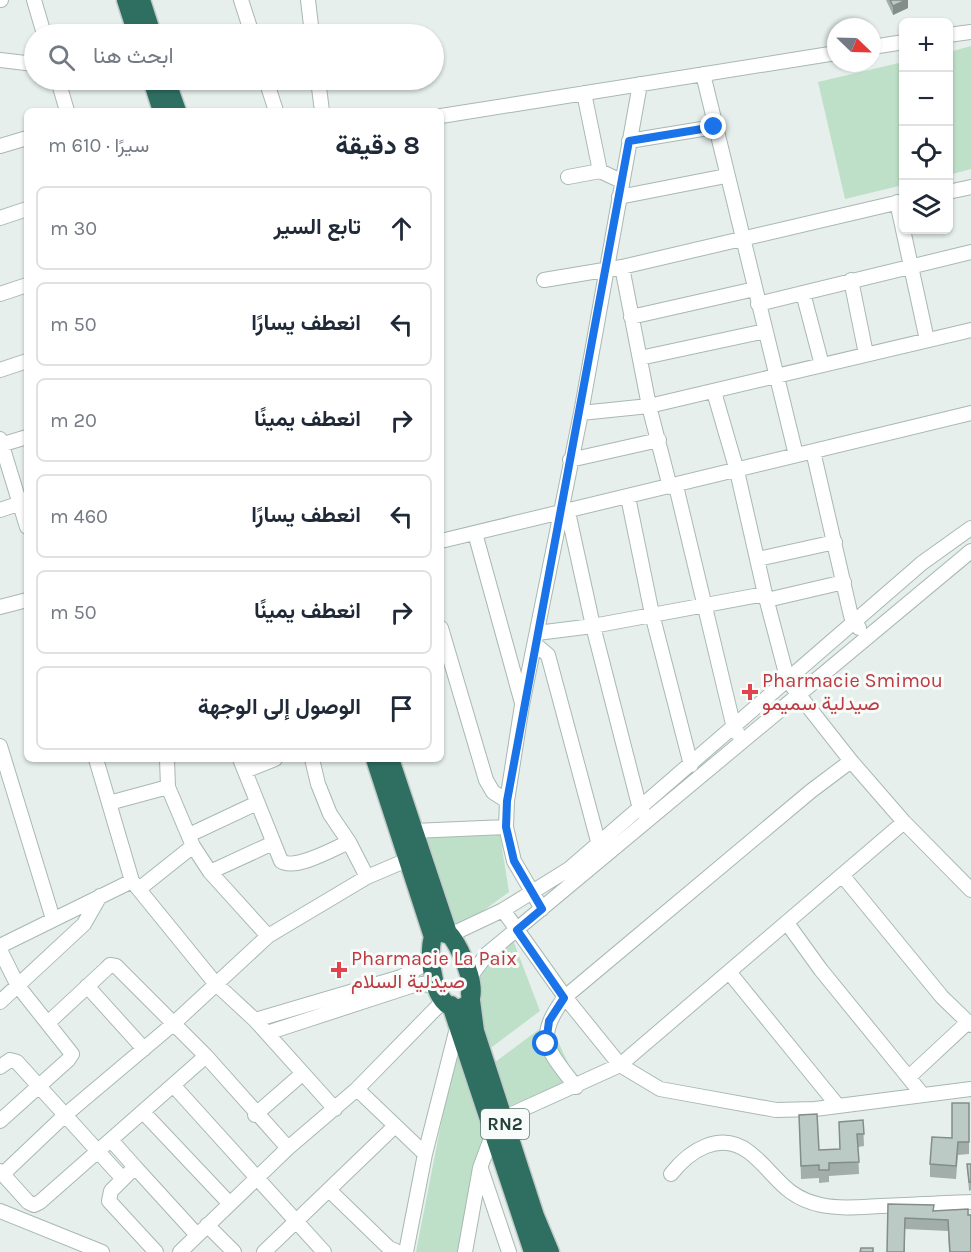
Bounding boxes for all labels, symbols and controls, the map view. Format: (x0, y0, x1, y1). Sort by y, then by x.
north arrow (827, 18, 881, 72)
map controls (899, 18, 953, 234)
button: + (899, 18, 953, 72)
search box (24, 24, 444, 90)
icon: search (45, 41, 78, 74)
text: ابحث هنا (93, 43, 174, 69)
button: − (899, 72, 953, 126)
route end (700, 113, 726, 139)
button: locate (899, 126, 953, 180)
text: 8 دقيقة (335, 130, 420, 161)
text: سيرًا · 610 m (48, 134, 149, 157)
button: layers (899, 180, 953, 234)
icon: ahead (385, 212, 418, 245)
text: تابع السير (273, 214, 361, 240)
text: 30 m (50, 217, 97, 240)
icon: left (385, 308, 418, 341)
text: انعطف يسارًا (251, 310, 361, 336)
text: 50 m (50, 313, 97, 336)
icon: right (385, 404, 418, 437)
text: انعطف يمينًا (254, 406, 361, 432)
text: 20 m (50, 409, 97, 432)
icon: left (385, 500, 418, 533)
text: انعطف يسارًا (251, 502, 361, 528)
text: 460 m (50, 505, 108, 528)
icon: right (385, 596, 418, 629)
text: انعطف يمينًا (254, 598, 361, 624)
text: 50 m (50, 601, 97, 624)
place label: Pharmacie Smimou صيدلية سميمو (762, 669, 943, 716)
marker: Pharmacie Smimou صيدلية سميمو (743, 685, 757, 699)
icon: arrive (385, 692, 418, 725)
text: الوصول إلى الوجهة (198, 694, 361, 720)
place label: Pharmacie La Paix صيدلية السلام (351, 947, 517, 994)
marker: Pharmacie La Paix صيدلية السلام (332, 963, 346, 977)
route start (532, 1030, 558, 1056)
road number: RN2 (481, 1109, 529, 1139)

